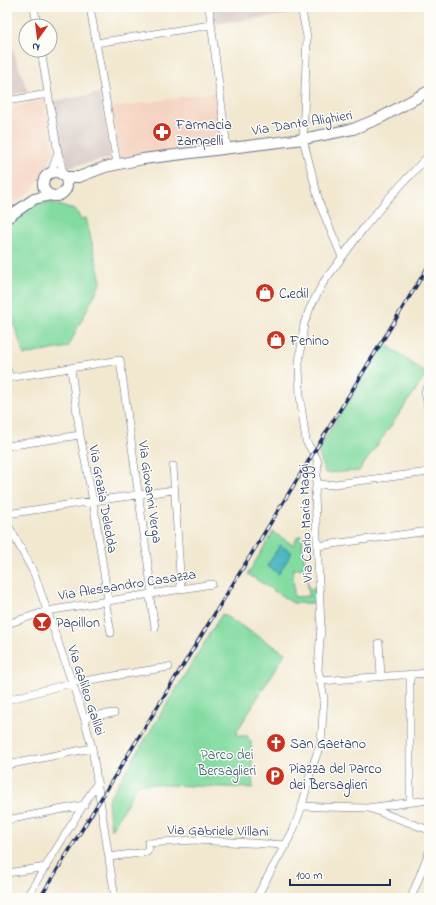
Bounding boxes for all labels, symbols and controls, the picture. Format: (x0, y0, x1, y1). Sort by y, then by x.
north arrow (18, 18, 58, 58)
text: N (30, 38, 41, 55)
street label: Via Dante Alighieri (249, 105, 354, 143)
place label: Farmacia Zampelli (175, 115, 232, 152)
pharmacy icon: Farmacia Zampelli (151, 121, 173, 143)
shop icon: C.edil (254, 282, 276, 304)
place label: C.edil (279, 284, 309, 305)
shop icon: Fenino (265, 329, 287, 351)
place label: Fenino (289, 331, 329, 352)
street label: Via Giovanni Verga (131, 439, 167, 545)
street label: Via Grazia Deledda (83, 443, 122, 555)
street label: Via Carlo Maria Maggi (294, 463, 320, 584)
street label: Via Alessandro Casazza (56, 564, 198, 607)
bar icon: Papillon (31, 611, 53, 633)
place label: Papillon (56, 613, 100, 634)
street label: Via Galileo Galilei (61, 642, 110, 738)
church icon: San Gaetano (265, 732, 287, 754)
place label: San Gaetano (290, 734, 366, 755)
park label: Parco dei Bersaglieri (197, 745, 256, 783)
place label: Piazza del Parco dei Bersaglieri (289, 759, 382, 797)
parking icon: Piazza del Parco dei Bersaglieri (264, 765, 286, 787)
street label: Via Gabriele Villani (166, 820, 269, 843)
scale bar (290, 861, 390, 887)
text: 100 m (296, 867, 323, 885)

